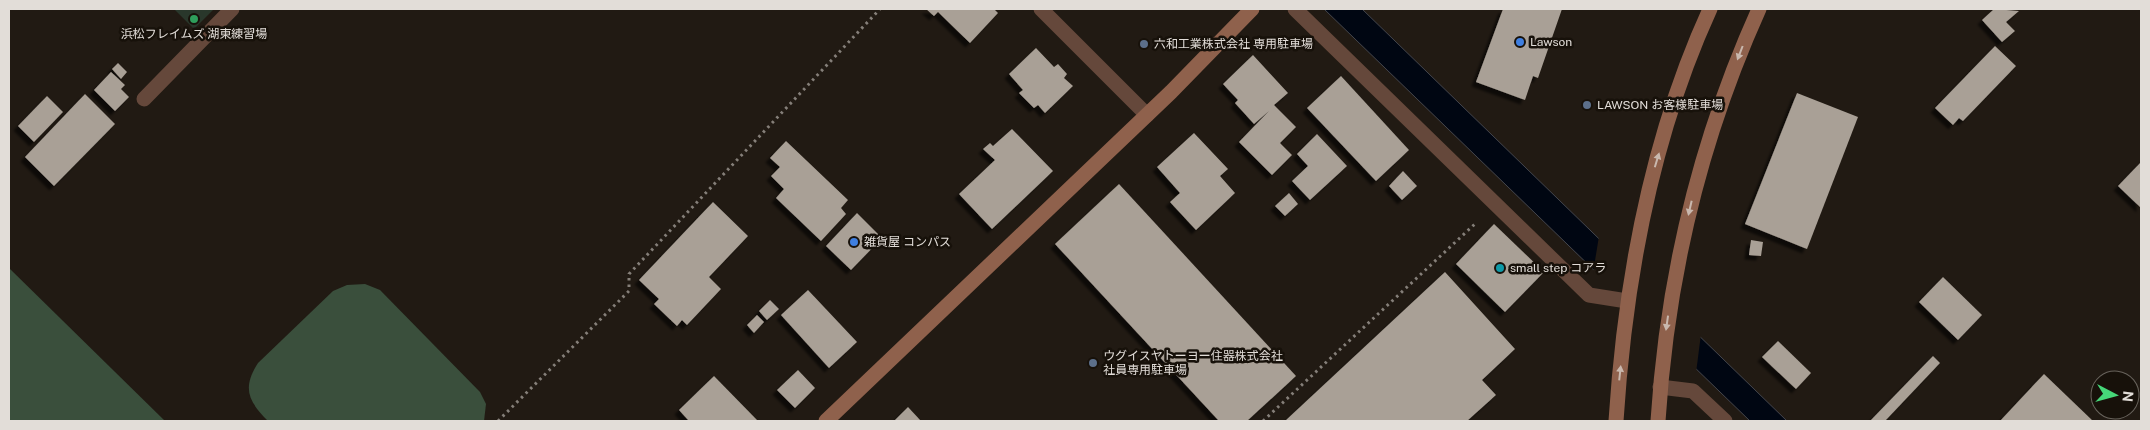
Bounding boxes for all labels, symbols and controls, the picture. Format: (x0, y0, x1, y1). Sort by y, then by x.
marker: 浜松フレイムズ 湖東練習場 (188, 13, 200, 25)
place label: 浜松フレイムズ 湖東練習場 (121, 27, 267, 41)
place label: Lawson (1530, 35, 1572, 49)
marker: Lawson (1514, 36, 1526, 48)
place label: 六和工業株式会社 専用駐車場 (1154, 37, 1313, 51)
marker: 六和工業株式会社 専用駐車場 (1138, 38, 1150, 50)
one-way arrow (1736, 46, 1743, 61)
place label: LAWSON お客様駐車場 (1597, 98, 1723, 112)
marker: LAWSON お客様駐車場 (1581, 99, 1593, 111)
one-way arrow (1653, 152, 1661, 167)
one-way arrow (1686, 200, 1694, 215)
place label: 雑貨屋 コンパス (864, 235, 951, 249)
marker: 雑貨屋 コンパス (848, 236, 860, 248)
place label: small step コアラ (1510, 261, 1606, 275)
marker: small step コアラ (1494, 262, 1506, 274)
one-way arrow (1663, 316, 1671, 332)
place label: ウグイスヤトーヨー住器株式会社 社員専用駐車場 (1103, 349, 1283, 377)
marker: ウグイスヤトーヨー住器株式会社 社員専用駐車場 (1087, 357, 1099, 369)
one-way arrow (1616, 364, 1624, 380)
north arrow (2090, 370, 2140, 420)
text: N (2119, 390, 2136, 403)

